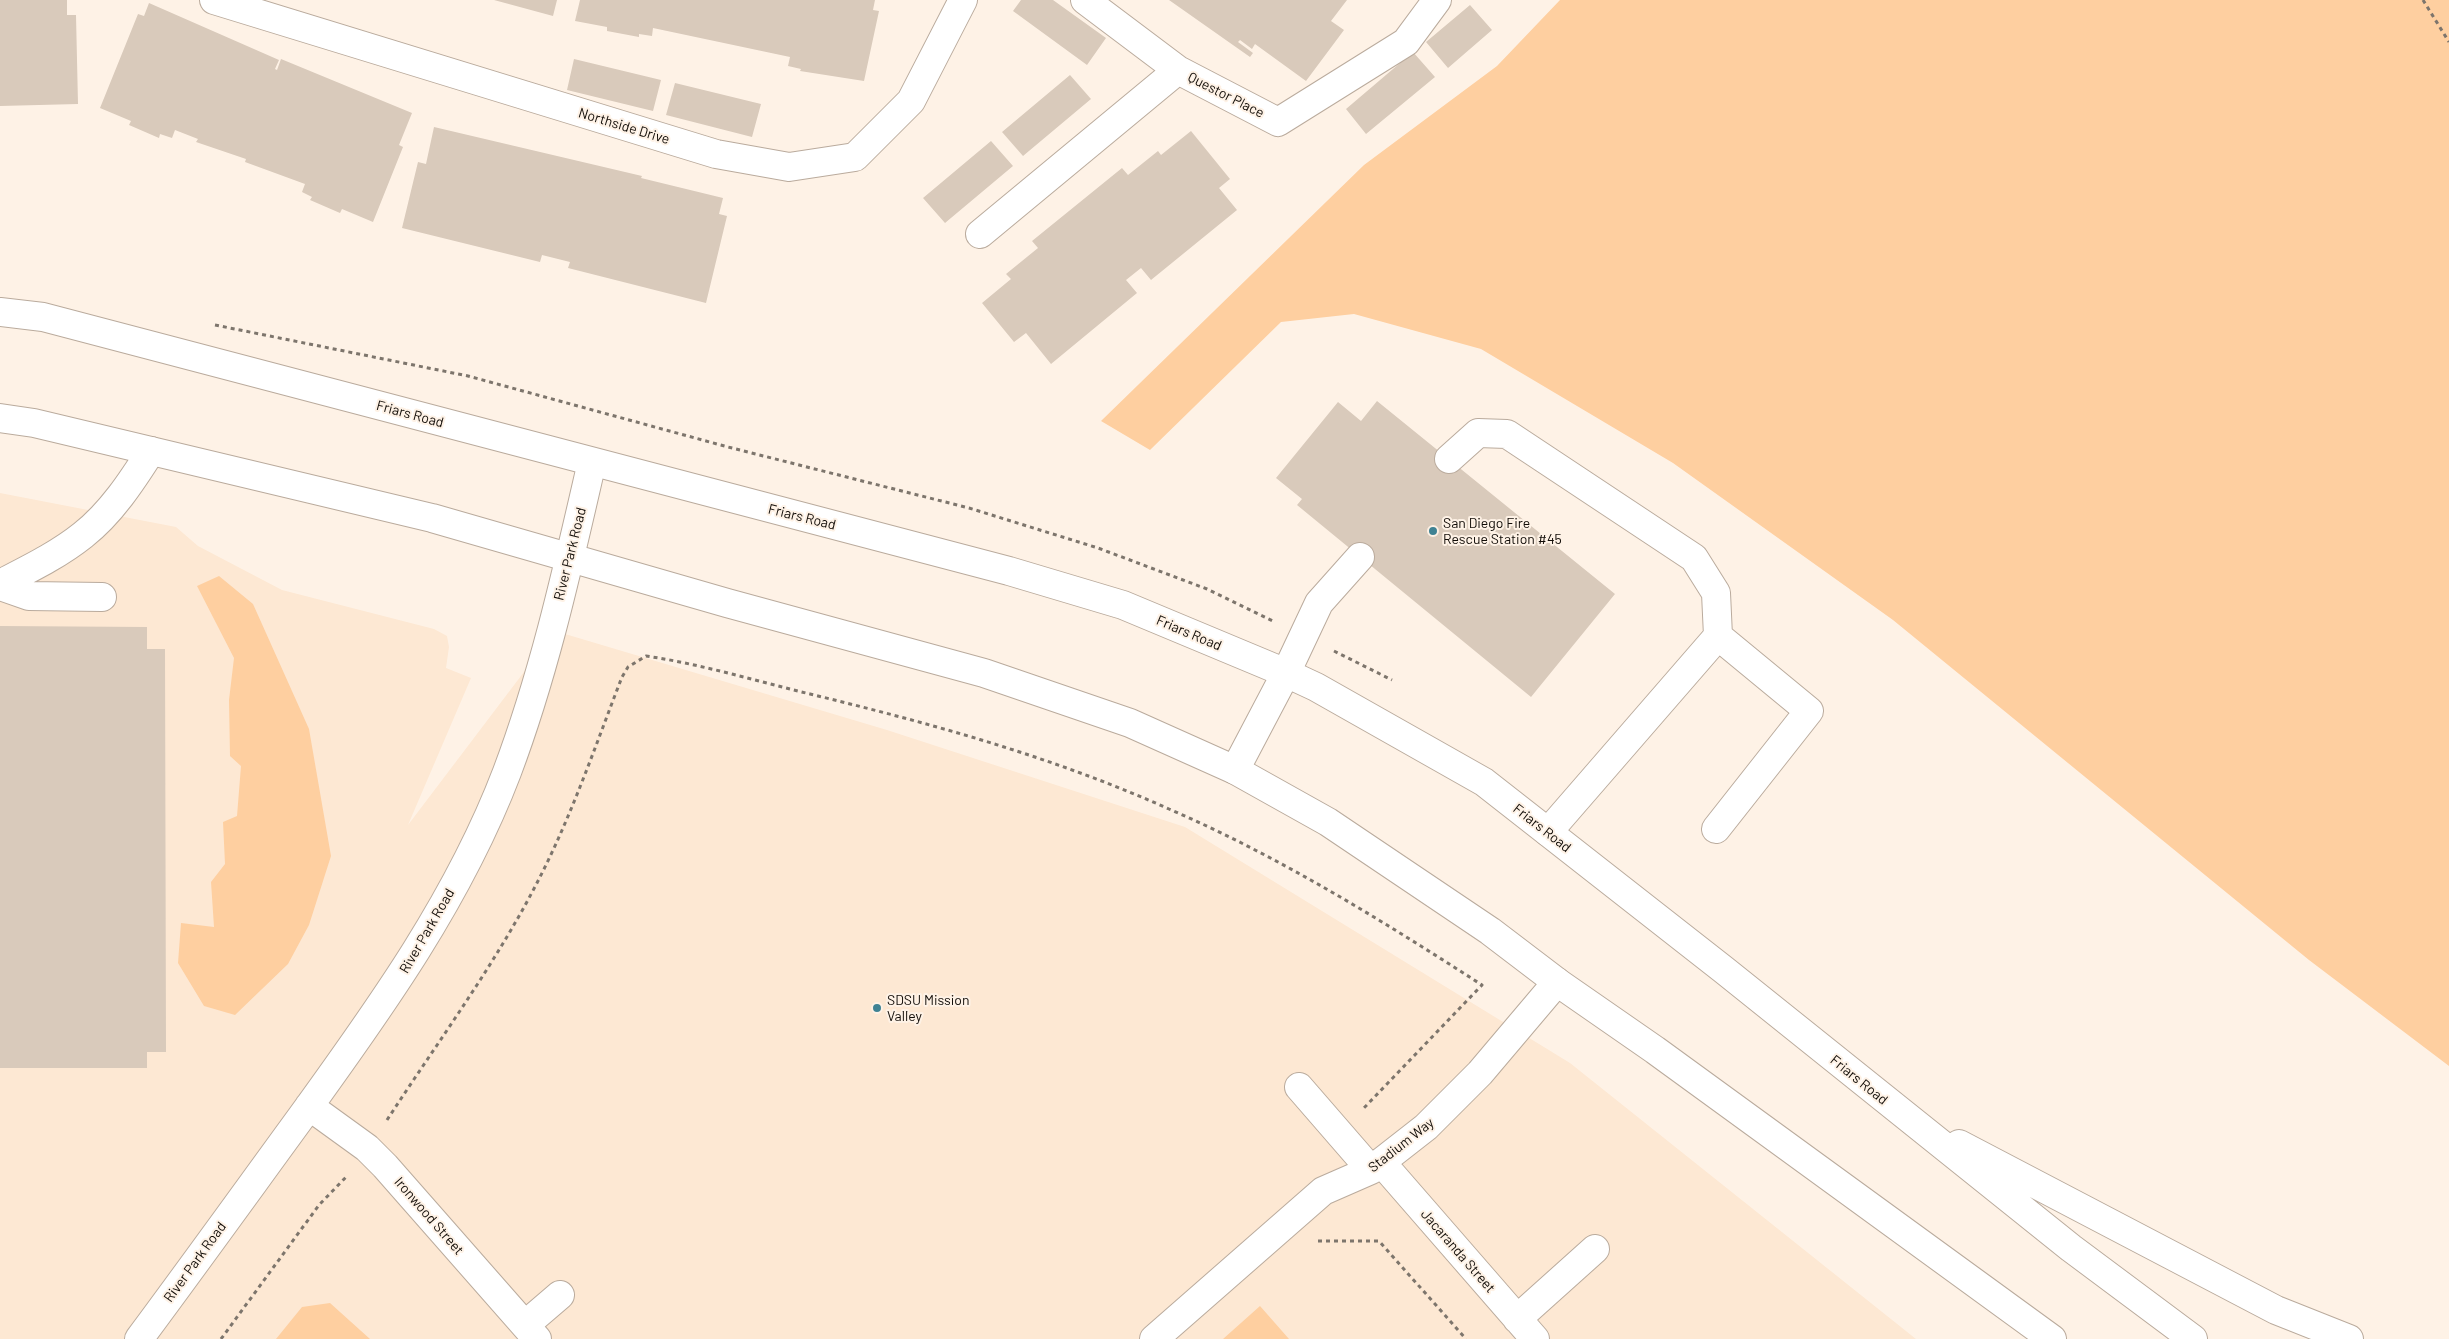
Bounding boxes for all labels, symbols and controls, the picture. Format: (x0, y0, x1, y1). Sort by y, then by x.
street label: Questor Place (1185, 69, 1267, 121)
street label: Northside Drive (576, 104, 672, 148)
street label: Friars Road (374, 397, 446, 431)
street label: Friars Road (766, 500, 838, 534)
street label: River Park Road (550, 506, 590, 602)
place label: San Diego Fire Rescue Station #45 (1443, 515, 1562, 548)
marker: San Diego Fire Rescue Station #45 (1427, 525, 1439, 537)
street label: Friars Road (1154, 612, 1224, 654)
street label: Friars Road (1510, 800, 1574, 856)
street label: River Park Road (396, 886, 458, 976)
place label: SDSU Mission Valley (887, 992, 969, 1024)
marker: SDSU Mission Valley (871, 1002, 883, 1014)
street label: Friars Road (1827, 1052, 1891, 1108)
street label: Stadium Way (1365, 1114, 1437, 1176)
street label: Ironwood Street (391, 1174, 467, 1258)
street label: Jacaranda Street (1417, 1206, 1499, 1296)
street label: River Park Road (160, 1219, 230, 1305)

